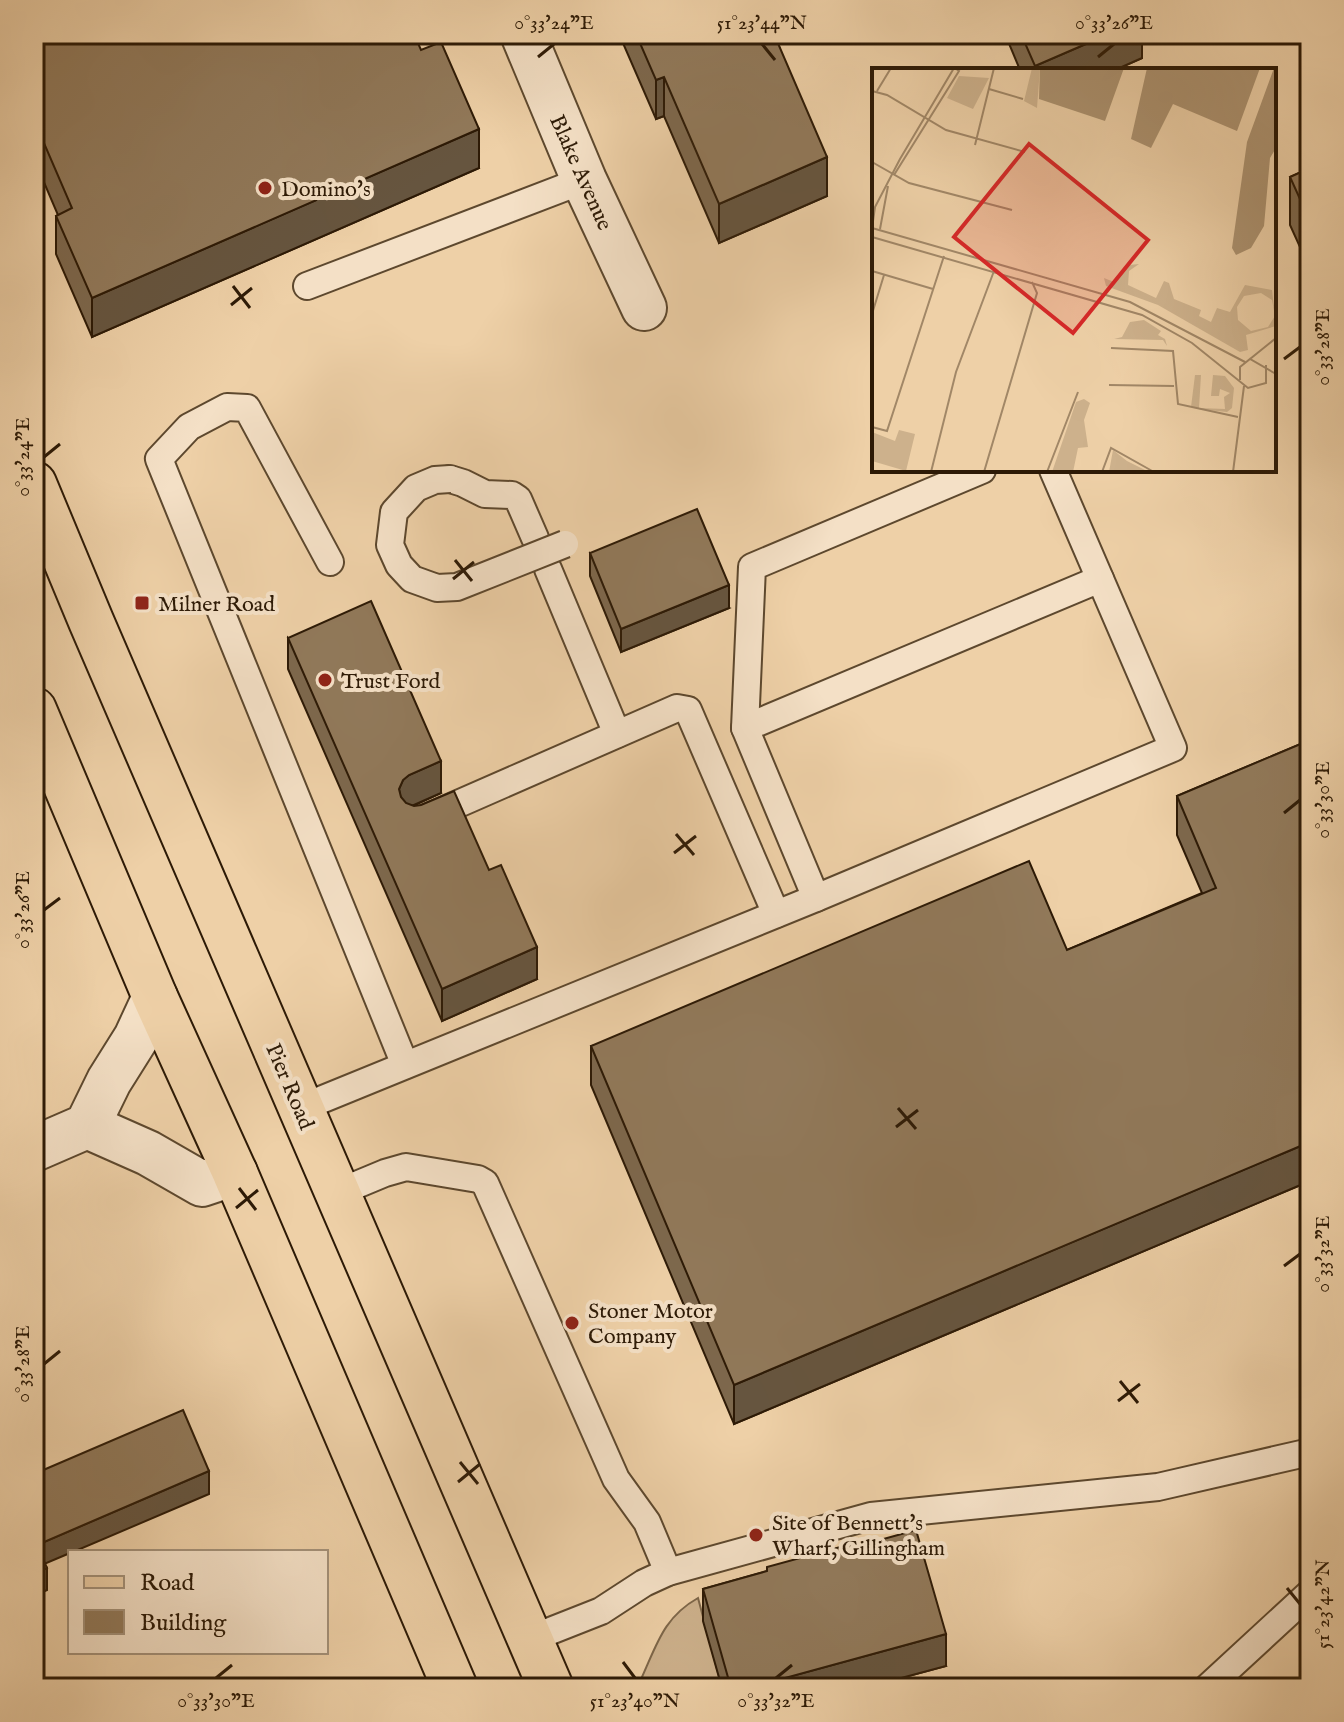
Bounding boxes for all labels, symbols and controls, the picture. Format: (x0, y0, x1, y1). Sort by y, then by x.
text: 0°33'24"E (514, 11, 594, 36)
text: 51°23'44"N (717, 11, 807, 36)
text: 0°33'26"E (1075, 11, 1153, 36)
inset map (872, 68, 1276, 472)
street label: Blake Avenue (542, 111, 618, 235)
place label: Domino's (281, 176, 371, 204)
marker: Domino's (256, 179, 274, 197)
text: 0°33'28"E (1311, 308, 1336, 386)
text: 0°33'24"E (11, 417, 36, 497)
place label: Milner Road (158, 591, 275, 619)
marker: Milner Road (133, 594, 151, 612)
place label: Trust Ford (341, 668, 441, 696)
marker: Trust Ford (316, 671, 334, 689)
text: 0°33'30"E (1311, 761, 1336, 839)
text: 0°33'26"E (11, 871, 36, 949)
street label: Pier Road (258, 1039, 320, 1134)
text: 0°33'32"E (1311, 1215, 1336, 1293)
place label: Stoner Motor Company (588, 1298, 713, 1351)
marker: Stoner Motor Company (563, 1314, 581, 1332)
text: 0°33'28"E (11, 1325, 36, 1403)
place label: Site of Bennett's Wharf, Gillingham (772, 1510, 945, 1563)
marker: Site of Bennett's Wharf, Gillingham (747, 1526, 765, 1544)
legend (68, 1550, 328, 1654)
text: 51°23'42"N (1311, 1559, 1336, 1649)
text: Road (140, 1568, 194, 1599)
text: Building (140, 1608, 227, 1639)
text: 0°33'30"E (177, 1689, 255, 1714)
text: 51°23'40"N (590, 1689, 680, 1714)
text: 0°33'32"E (737, 1689, 815, 1714)

